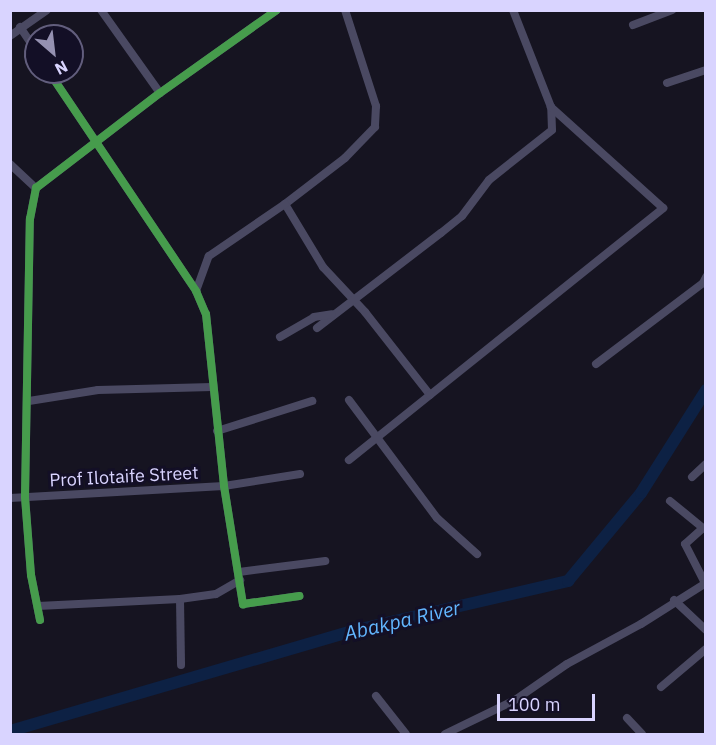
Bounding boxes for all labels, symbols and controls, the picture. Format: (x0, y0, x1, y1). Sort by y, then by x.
north arrow (24, 24, 84, 84)
text: N (52, 57, 71, 80)
street label: Prof Ilotaife Street (49, 462, 199, 492)
water label: Abakpa River (342, 595, 462, 645)
scale bar (500, 682, 598, 720)
text: 100 m (508, 693, 560, 716)

